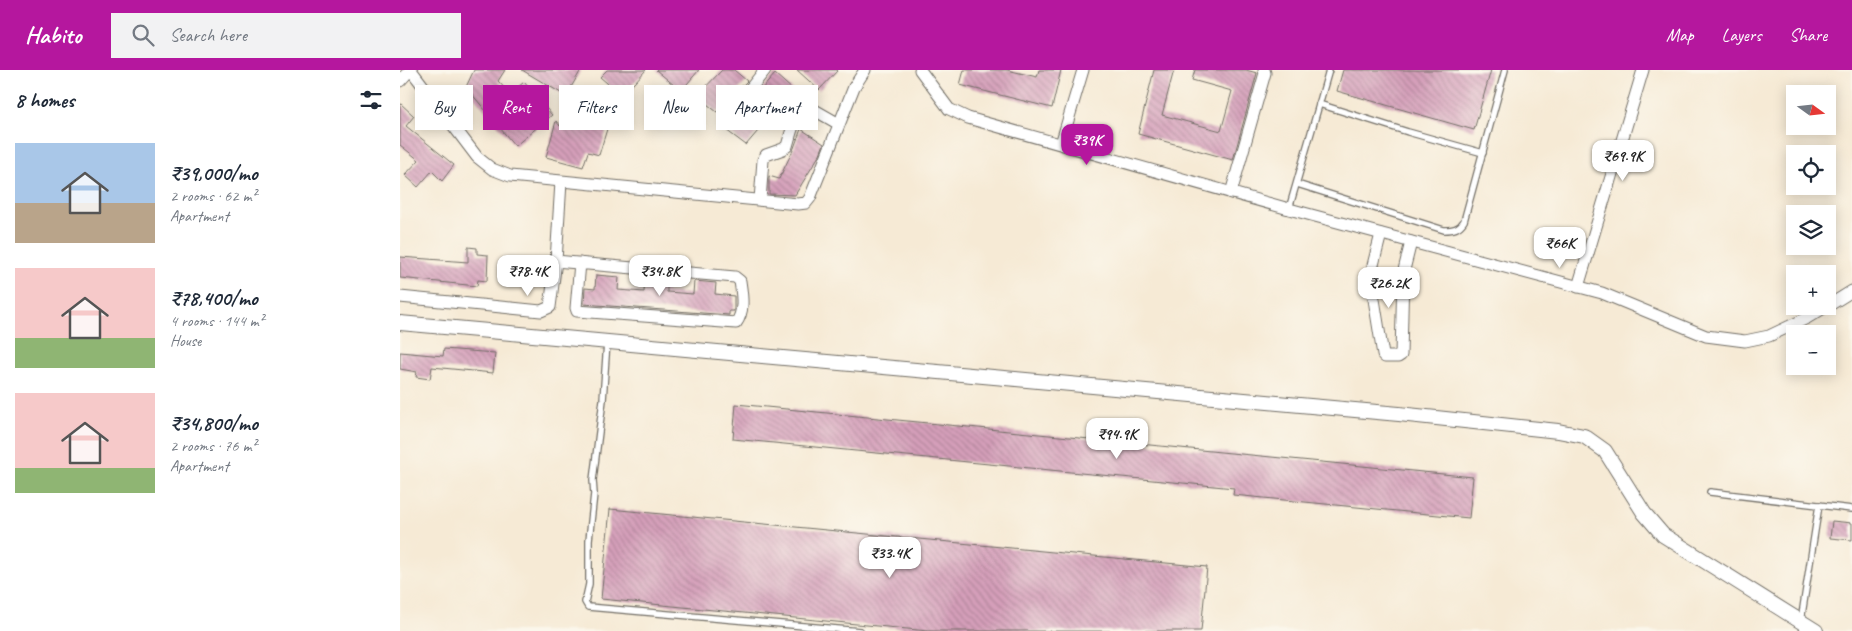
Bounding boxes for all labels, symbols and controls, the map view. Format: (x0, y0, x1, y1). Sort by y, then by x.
search box (111, 13, 461, 58)
text: Habito (25, 20, 81, 50)
icon: search (129, 21, 157, 49)
text: Search here (169, 23, 247, 47)
text: Map (1666, 24, 1694, 46)
text: Layers (1722, 24, 1761, 46)
text: Share (1789, 24, 1827, 46)
chip: Buy (415, 85, 473, 130)
chip: Rent (483, 85, 549, 130)
chip: Filters (559, 85, 634, 130)
chip: New (644, 85, 706, 130)
chip: Apartment (716, 85, 818, 130)
north arrow (1786, 85, 1836, 135)
map controls (1786, 85, 1836, 375)
icon: filters (357, 86, 385, 114)
text: 8 homes (15, 87, 74, 113)
pin: ₹39K (1057, 124, 1117, 166)
text: ₹39K (1072, 130, 1102, 150)
pin: ₹69.9K (1582, 140, 1664, 182)
button: locate (1786, 145, 1836, 195)
text: ₹69.9K (1603, 146, 1643, 166)
text: ₹39,000/mo (170, 160, 258, 186)
icon: home (55, 163, 115, 223)
text: 2 rooms · 62 m² (170, 186, 256, 206)
button: layers (1786, 205, 1836, 255)
text: Apartment (170, 206, 229, 226)
pin: ₹66K (1530, 226, 1590, 269)
text: ₹66K (1545, 233, 1575, 253)
pin: ₹78.4K (487, 254, 569, 297)
pin: ₹34.8K (619, 254, 701, 297)
text: ₹78.4K (508, 261, 548, 281)
text: ₹34.8K (640, 261, 680, 281)
button: + (1786, 265, 1836, 315)
pin: ₹26.2K (1348, 266, 1430, 309)
text: ₹26.2K (1369, 273, 1409, 293)
text: ₹78,400/mo (170, 285, 258, 311)
icon: home (55, 288, 115, 348)
text: 4 rooms · 144 m² (170, 311, 264, 331)
button: − (1786, 325, 1836, 375)
text: House (170, 331, 201, 351)
text: ₹34,800/mo (170, 410, 258, 436)
icon: home (55, 413, 115, 473)
pin: ₹94.9K (1076, 418, 1158, 460)
text: ₹94.9K (1097, 424, 1137, 444)
text: 2 rooms · 76 m² (170, 436, 256, 456)
text: Apartment (170, 456, 229, 476)
pin: ₹33.4K (849, 536, 931, 579)
text: ₹33.4K (870, 543, 910, 563)

